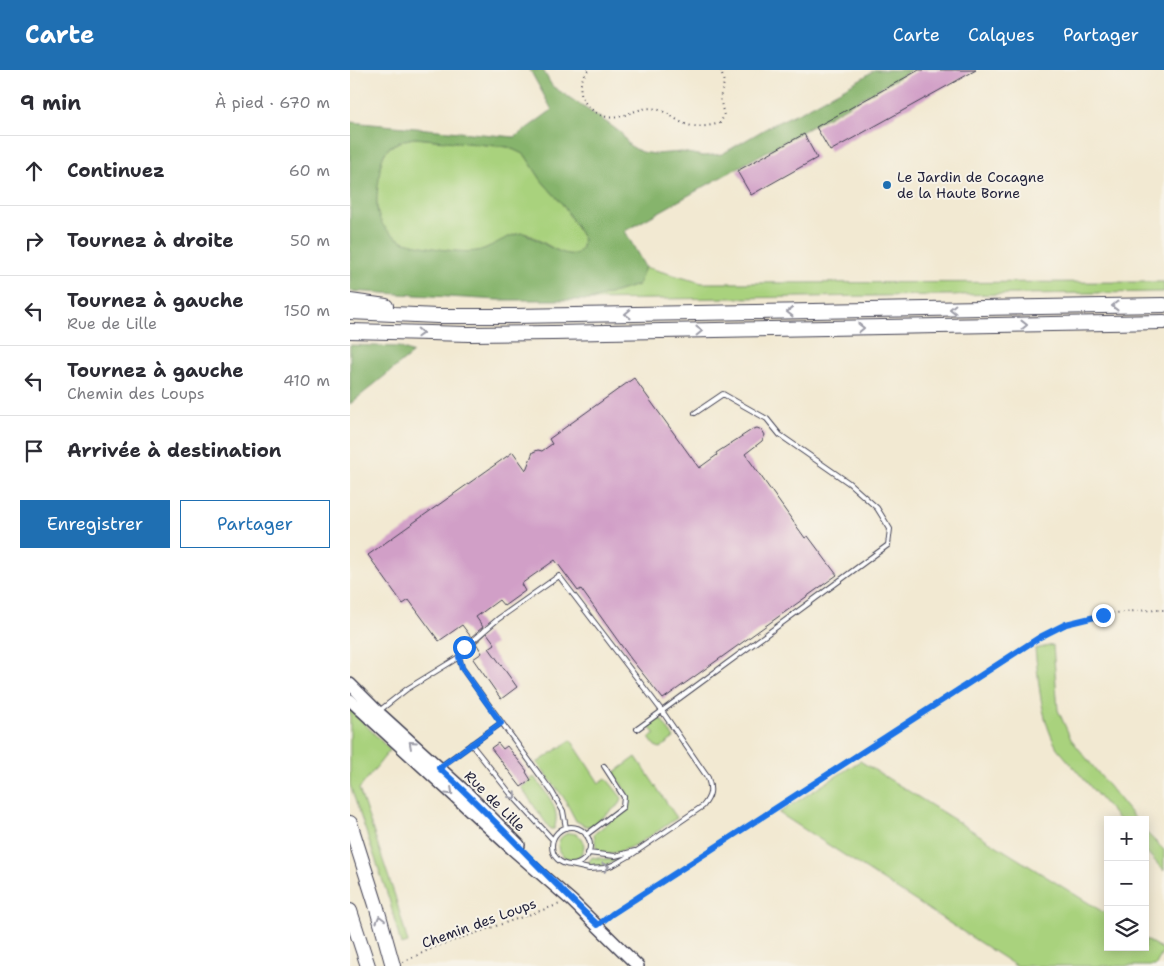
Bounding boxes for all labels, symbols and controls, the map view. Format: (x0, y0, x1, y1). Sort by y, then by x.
text: Carte (25, 19, 94, 51)
text: Carte (893, 23, 940, 47)
text: Calques (968, 23, 1035, 47)
text: Partager (1063, 23, 1139, 47)
text: 9 min (20, 89, 81, 117)
text: À pied · 670 m (215, 92, 330, 113)
icon: ahead (20, 157, 48, 185)
text: Continuez (67, 158, 165, 183)
text: 60 m (289, 160, 330, 181)
place label: Le Jardin de Cocagne de la Haute Borne (897, 168, 1044, 202)
marker: Le Jardin de Cocagne de la Haute Borne (881, 179, 893, 191)
icon: right (20, 227, 48, 255)
text: Tournez à droite (67, 228, 234, 253)
text: 50 m (290, 230, 330, 251)
text: Tournez à gauche (67, 288, 244, 313)
icon: left (20, 297, 48, 325)
text: 150 m (283, 300, 330, 321)
one-way arrow (1111, 301, 1119, 311)
one-way arrow (949, 303, 957, 314)
one-way arrow (786, 306, 794, 317)
one-way arrow (624, 309, 632, 319)
text: Rue de Lille (67, 313, 157, 334)
one-way arrow (1020, 320, 1028, 330)
one-way arrow (858, 323, 866, 333)
one-way arrow (695, 325, 703, 336)
one-way arrow (416, 327, 424, 338)
text: Tournez à gauche (67, 358, 244, 383)
icon: left (20, 367, 48, 395)
text: 410 m (283, 370, 330, 391)
text: Chemin des Loups (67, 383, 205, 404)
icon: arrive (20, 437, 48, 465)
text: Arrivée à destination (67, 438, 281, 463)
button: Enregistrer (20, 500, 170, 548)
button: Partager (180, 500, 330, 548)
route end (1092, 604, 1115, 627)
route start (453, 636, 476, 659)
one-way arrow (409, 741, 418, 750)
street label: Rue de Lille (461, 767, 529, 835)
one-way arrow (445, 786, 454, 795)
one-way arrow (507, 790, 516, 799)
map controls (1104, 816, 1149, 951)
button: + (1104, 816, 1149, 861)
button: − (1104, 861, 1149, 906)
one-way arrow (601, 862, 610, 873)
street label: Chemin des Loups (419, 894, 539, 952)
button: layers (1104, 906, 1149, 951)
one-way arrow (375, 915, 386, 923)

